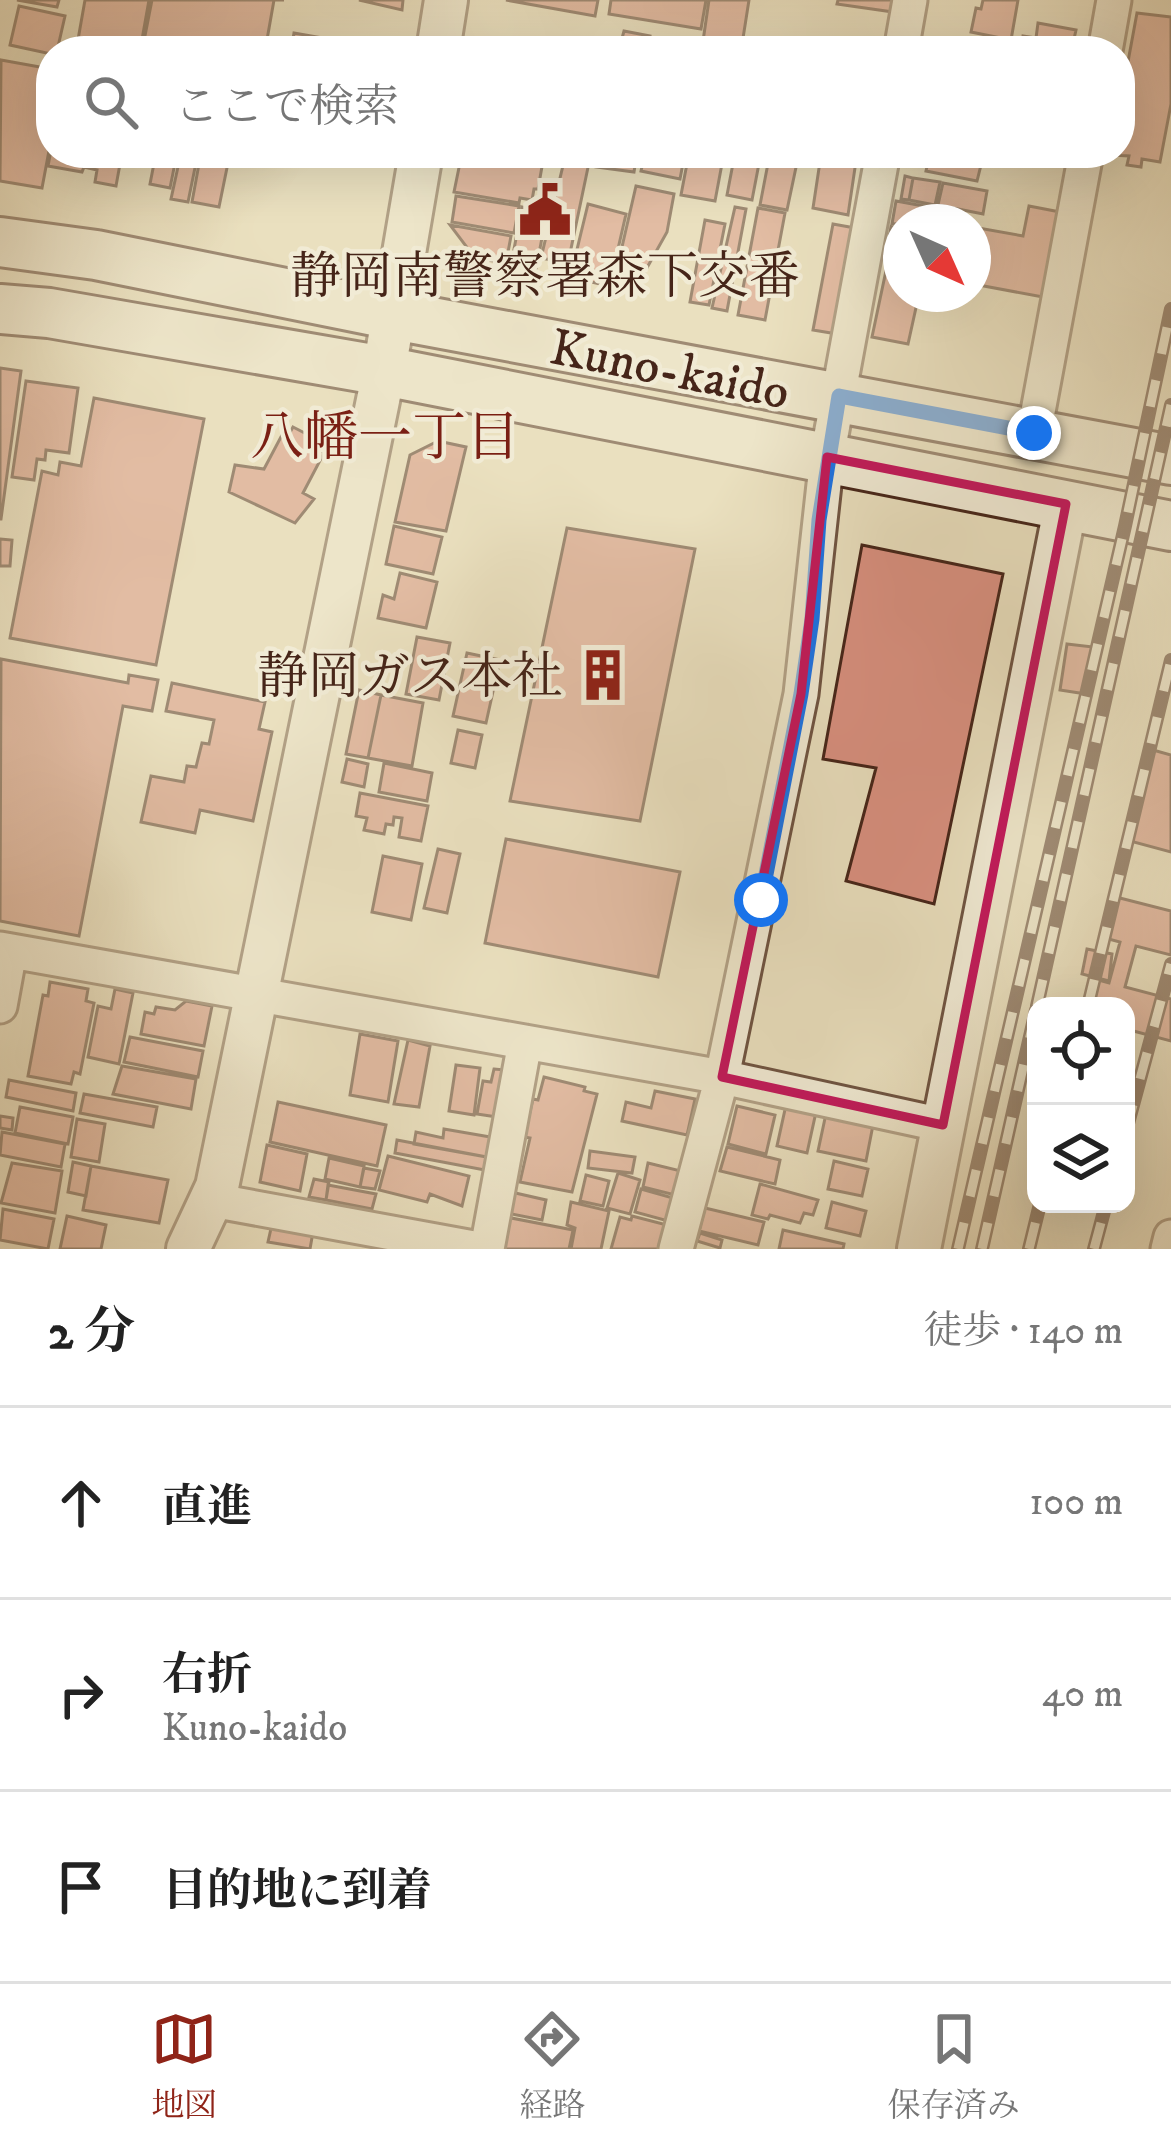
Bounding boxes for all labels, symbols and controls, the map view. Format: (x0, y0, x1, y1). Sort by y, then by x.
search box (36, 36, 1135, 168)
icon: search (78, 69, 144, 135)
text: ここで検索 (174, 80, 399, 136)
public building icon: 静岡南警察署森下交番 (516, 181, 574, 239)
north arrow (883, 204, 991, 312)
place label: 静岡南警察署森下交番 (290, 246, 800, 310)
street label: Kuno-kaido (544, 316, 794, 425)
district label: 八幡一丁目 (250, 406, 520, 473)
route end (1007, 406, 1061, 460)
place label: 静岡ガス本社 (257, 646, 563, 710)
building icon: 静岡ガス本社 (574, 646, 632, 704)
route start (734, 873, 788, 927)
map controls (1027, 997, 1135, 1213)
button: locate (1027, 997, 1135, 1105)
button: layers (1027, 1105, 1135, 1213)
text: 2 分 (48, 1301, 135, 1365)
text: 徒歩 · 140 m (923, 1307, 1123, 1356)
icon: ahead (48, 1470, 114, 1536)
text: 100 m (1029, 1478, 1123, 1527)
text: 直進 (162, 1480, 252, 1536)
text: 右折 (162, 1648, 252, 1704)
icon: right (48, 1662, 114, 1728)
text: 40 m (1042, 1670, 1123, 1719)
text: Kuno-kaido (162, 1704, 347, 1753)
icon: arrive (48, 1854, 114, 1920)
text: 目的地に到着 (162, 1864, 432, 1920)
tab: 地図 (151, 2006, 217, 2127)
tab: 経路 (519, 2006, 585, 2127)
tab: 保存済み (888, 2006, 1020, 2127)

